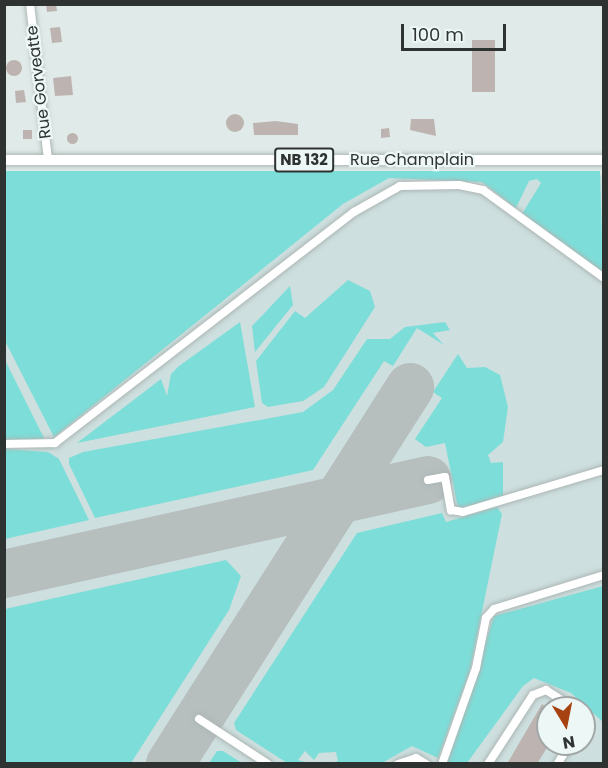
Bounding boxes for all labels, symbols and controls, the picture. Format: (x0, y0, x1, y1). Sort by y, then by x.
scale bar (404, 12, 509, 50)
text: 100 m (412, 22, 464, 47)
street label: Rue Gorveatte (23, 24, 55, 140)
road number: NB 132 (274, 148, 334, 172)
street label: Rue Champlain (350, 150, 474, 170)
north arrow (536, 696, 596, 756)
text: N (561, 730, 577, 755)

